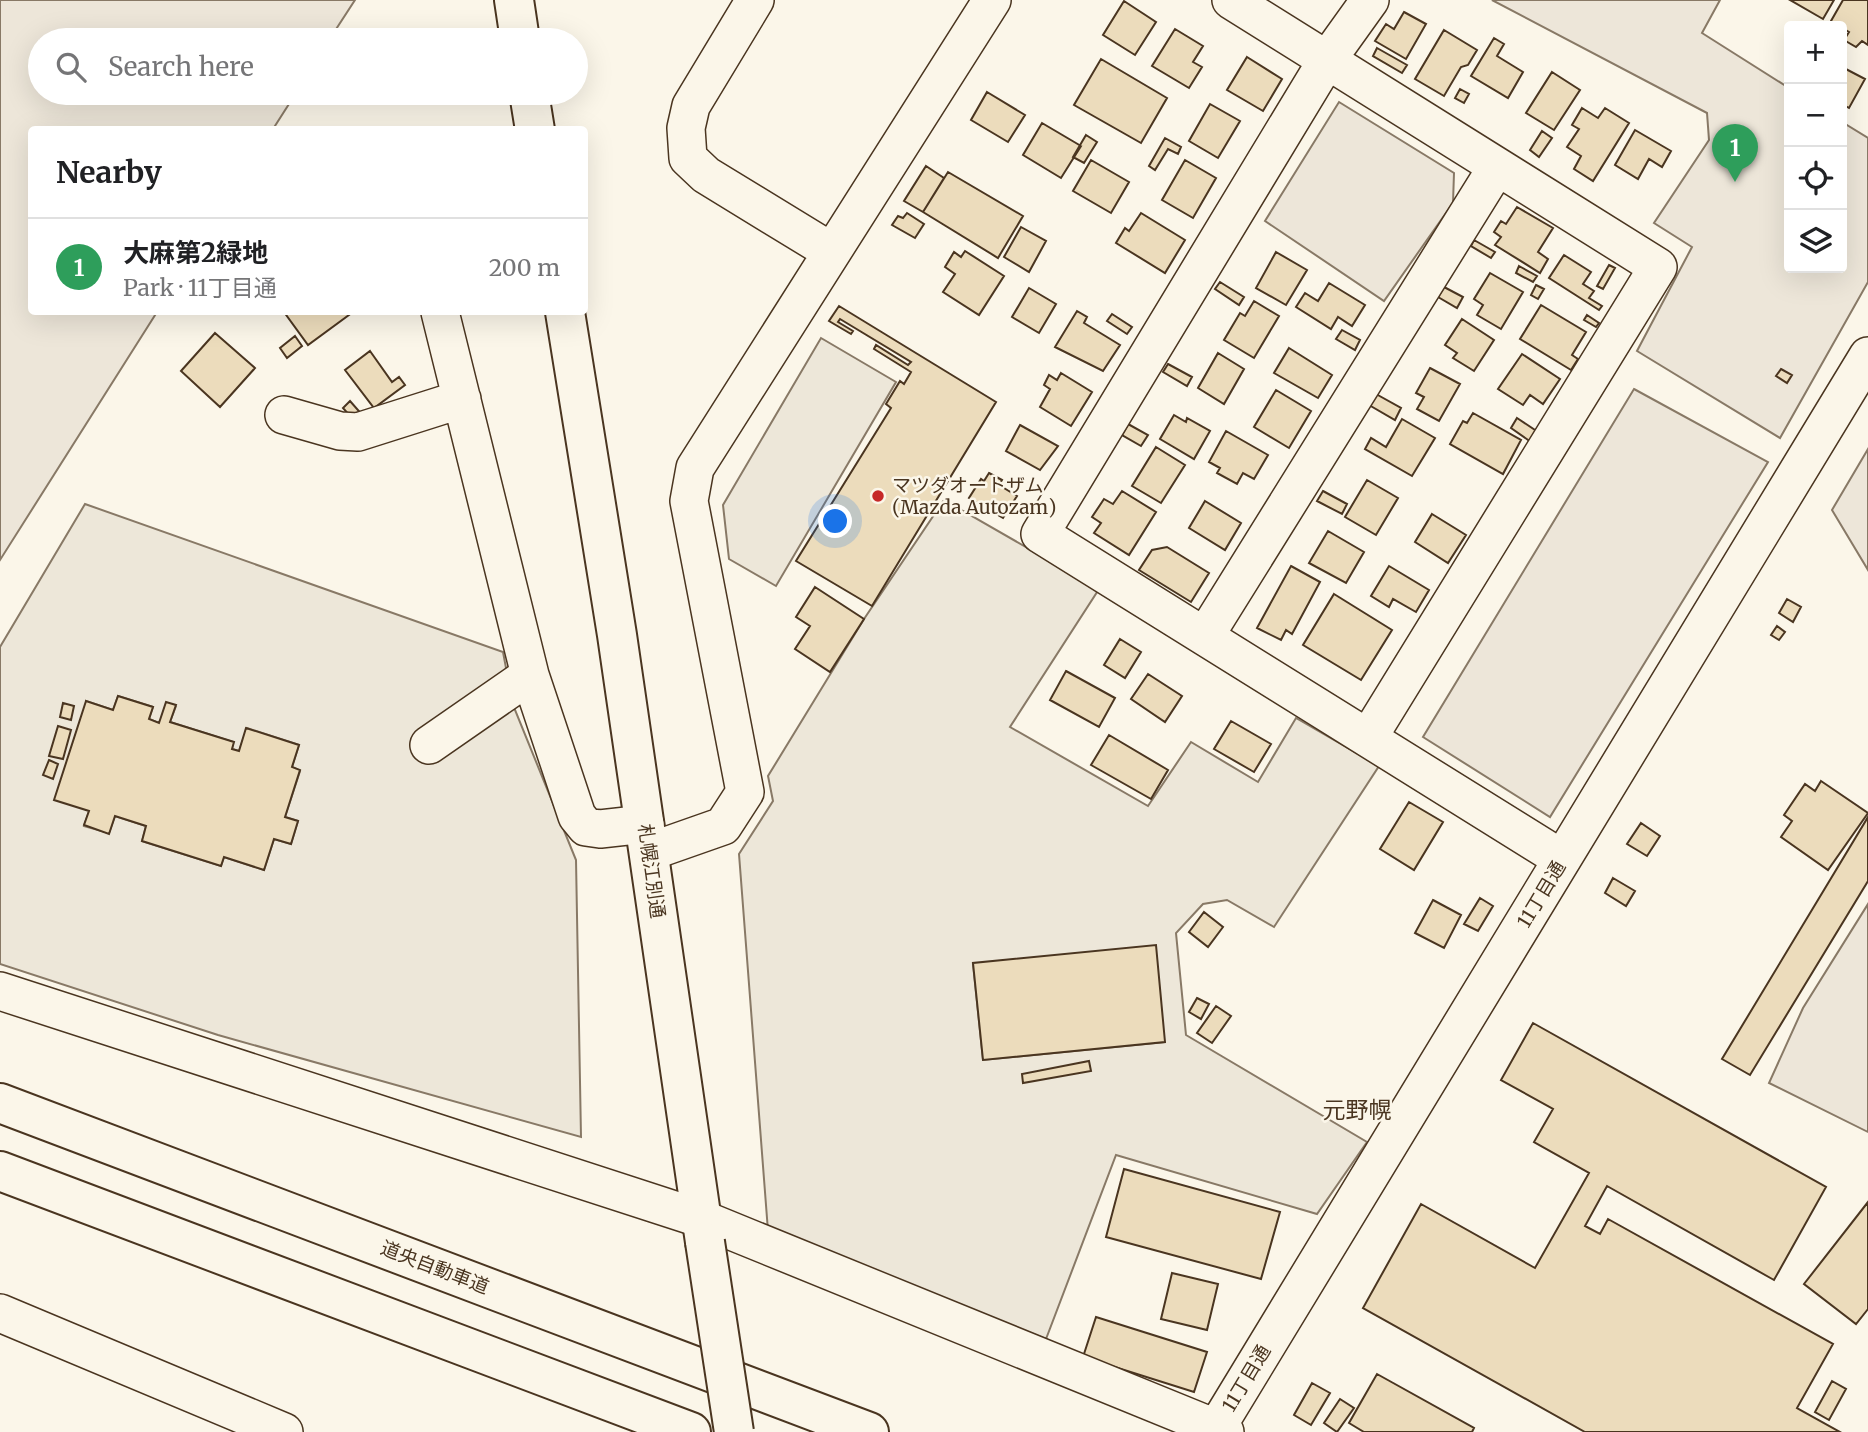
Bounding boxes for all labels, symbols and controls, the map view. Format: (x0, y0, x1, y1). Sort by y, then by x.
map controls (1784, 21, 1847, 273)
button: + (1784, 21, 1847, 84)
search box (28, 28, 588, 105)
icon: search (52, 48, 90, 86)
text: Search here (108, 50, 254, 83)
button: − (1784, 84, 1847, 147)
pin: 1 (1712, 124, 1758, 182)
button: locate (1784, 147, 1847, 210)
text: Nearby (56, 153, 162, 191)
button: layers (1784, 210, 1847, 273)
text: 大麻第2緑地 (123, 236, 268, 269)
text: 1 (74, 253, 84, 282)
text: 200 m (489, 253, 560, 282)
text: Park · 11丁目通 (123, 273, 277, 302)
place label: マツダオートザム (Mazda Autozam) (892, 473, 1056, 519)
marker: マツダオートザム (Mazda Autozam) (870, 488, 886, 504)
your location (818, 504, 852, 538)
street label: 札幌江別通 (634, 822, 670, 920)
street label: 11丁目通 (1512, 856, 1570, 932)
district label: 元野幌 (1323, 1095, 1392, 1124)
street label: 道央自動車道 (377, 1235, 493, 1299)
street label: 11丁目通 (1217, 1340, 1275, 1416)

